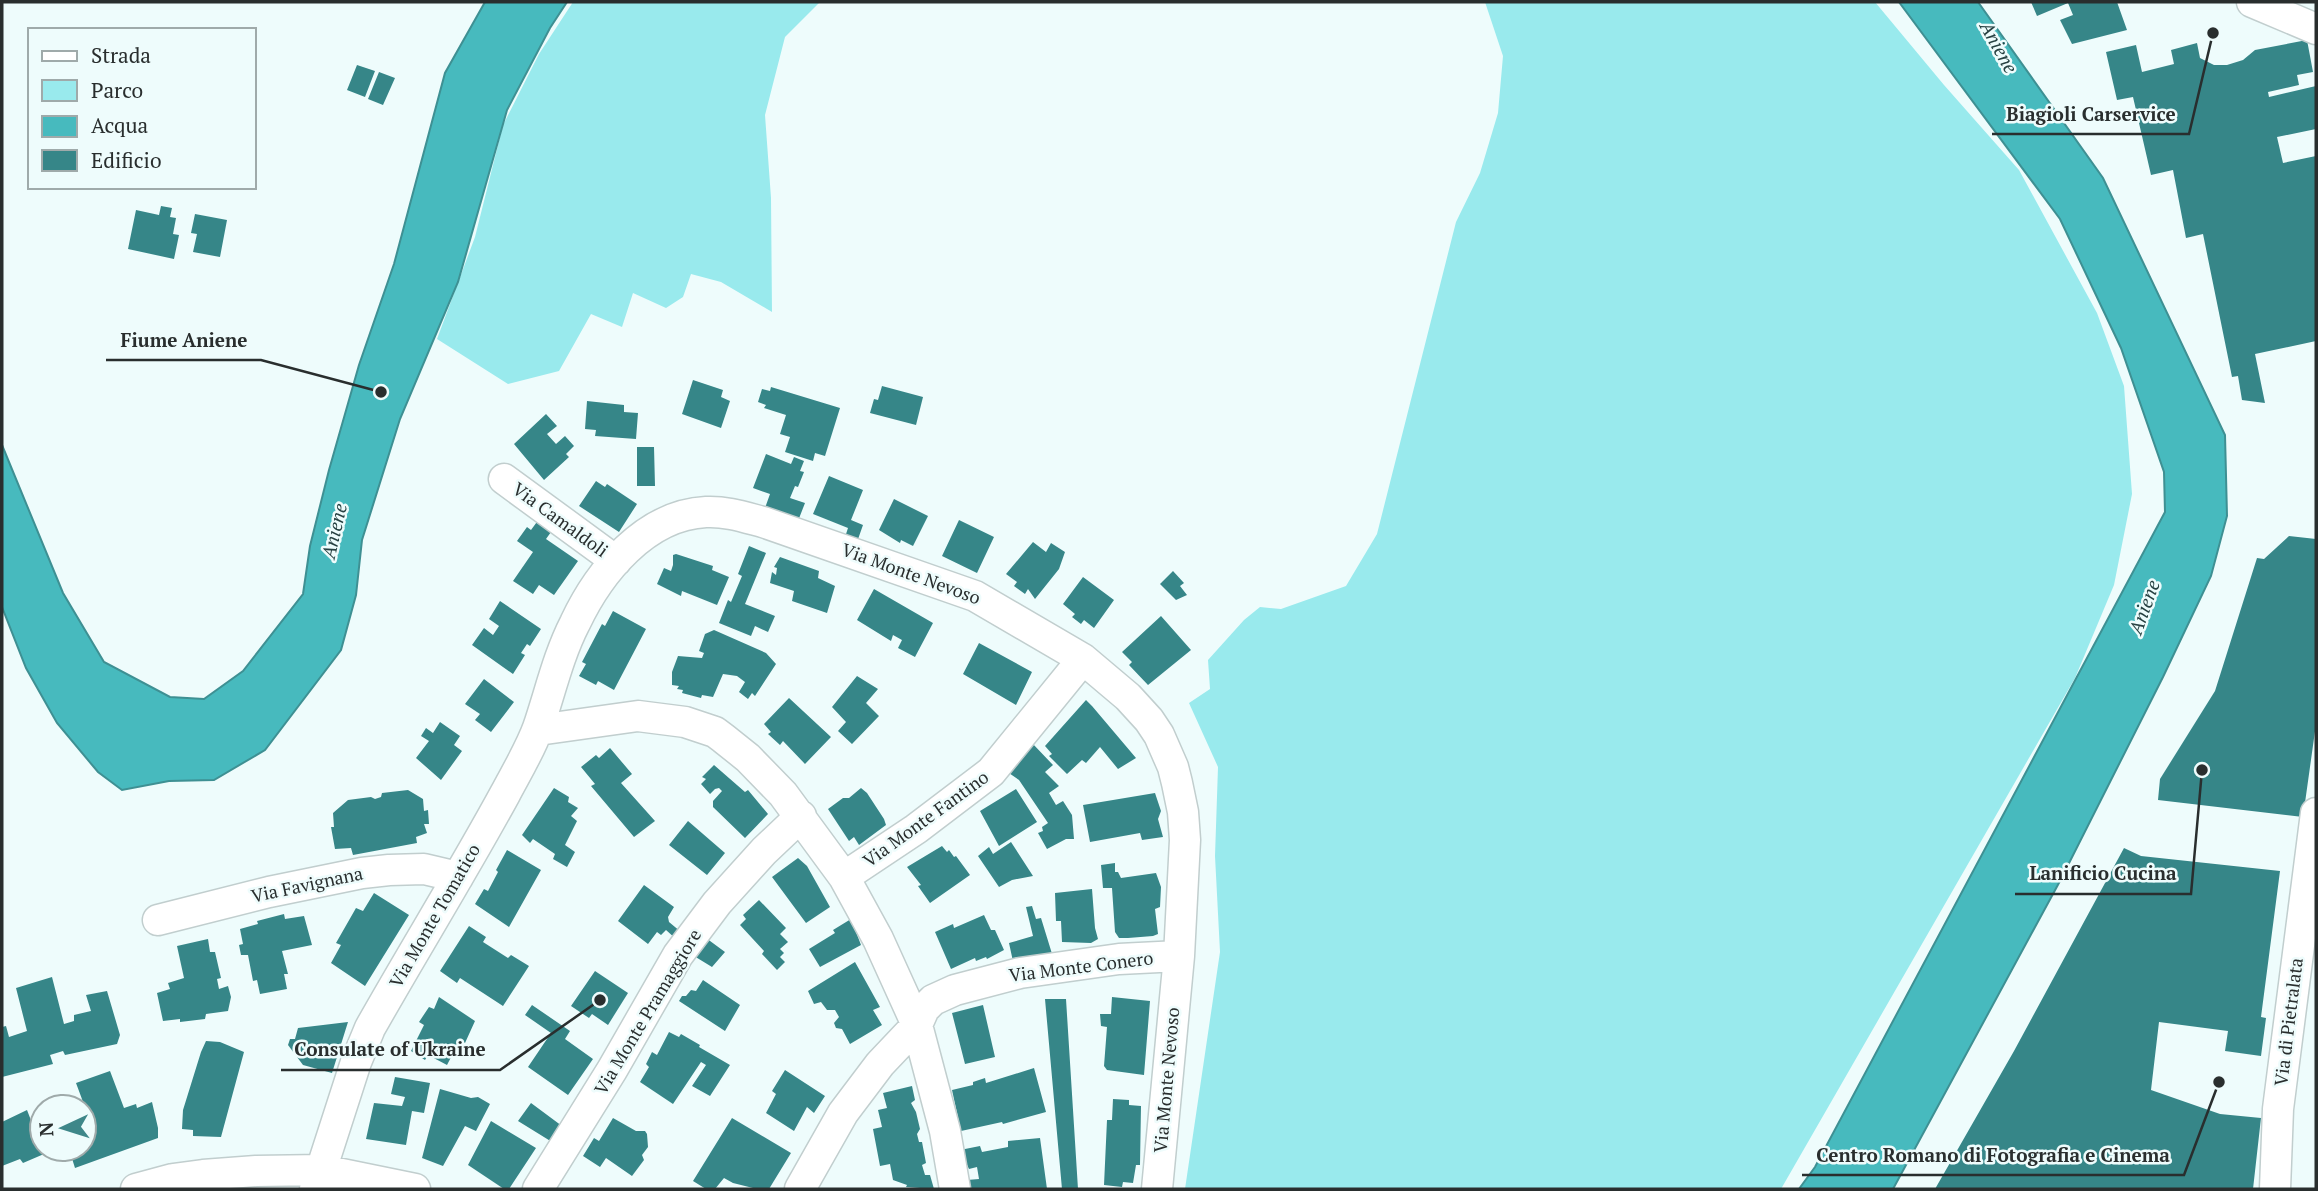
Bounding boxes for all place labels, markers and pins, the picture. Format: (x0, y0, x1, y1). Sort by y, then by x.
callout: Biagioli Carservice (1992, 94, 2189, 134)
callout: Fiume Aniene (106, 320, 261, 360)
callout: Lanificio Cucina (2015, 854, 2191, 894)
callout: Consulate of Ukraine (281, 1030, 500, 1070)
callout: Centro Romano di Fotografia e Cinema (1802, 1135, 2184, 1175)

